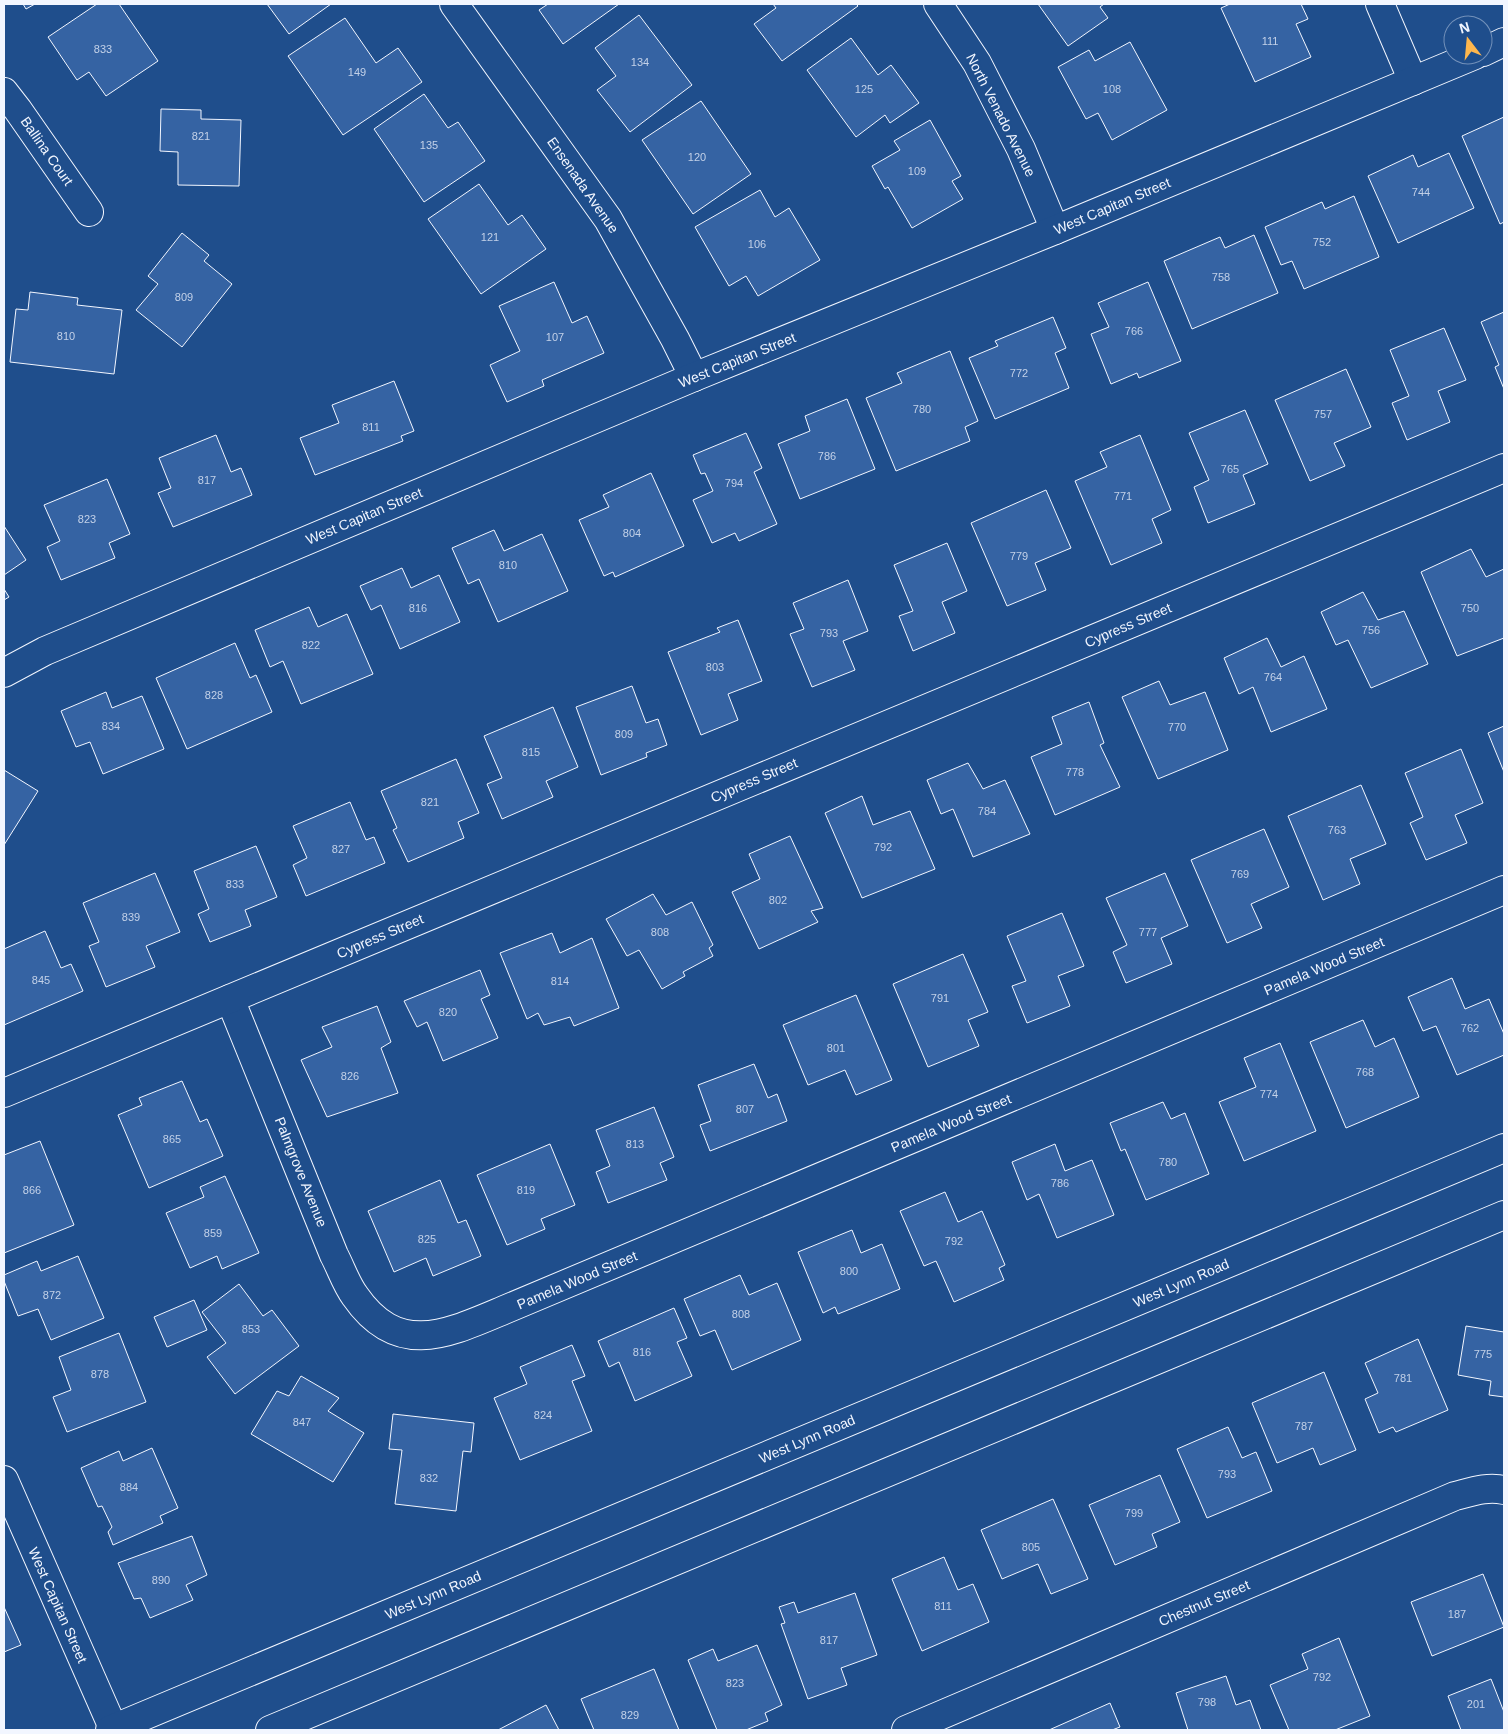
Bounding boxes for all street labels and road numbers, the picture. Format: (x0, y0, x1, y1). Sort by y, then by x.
street label: North Venado Avenue (963, 51, 1039, 179)
street label: Ballina Court (17, 114, 77, 189)
street label: Ensenada Avenue (544, 134, 622, 236)
street label: West Capitan Street (1051, 174, 1173, 238)
street label: West Capitan Street (676, 329, 798, 391)
street label: West Capitan Street (303, 484, 425, 548)
street label: Cypress Street (1082, 600, 1174, 650)
street label: Cypress Street (708, 755, 800, 805)
street label: Cypress Street (334, 911, 426, 961)
street label: Pamela Wood Street (1262, 933, 1387, 999)
street label: Pamela Wood Street (889, 1090, 1014, 1156)
street label: Palmgrove Avenue (272, 1115, 330, 1230)
street label: Pamela Wood Street (515, 1247, 640, 1313)
street label: West Lynn Road (1131, 1256, 1231, 1310)
street label: West Lynn Road (757, 1412, 857, 1466)
street label: West Capitan Street (25, 1545, 91, 1665)
street label: West Lynn Road (383, 1568, 483, 1622)
street label: Chestnut Street (1156, 1577, 1252, 1629)

